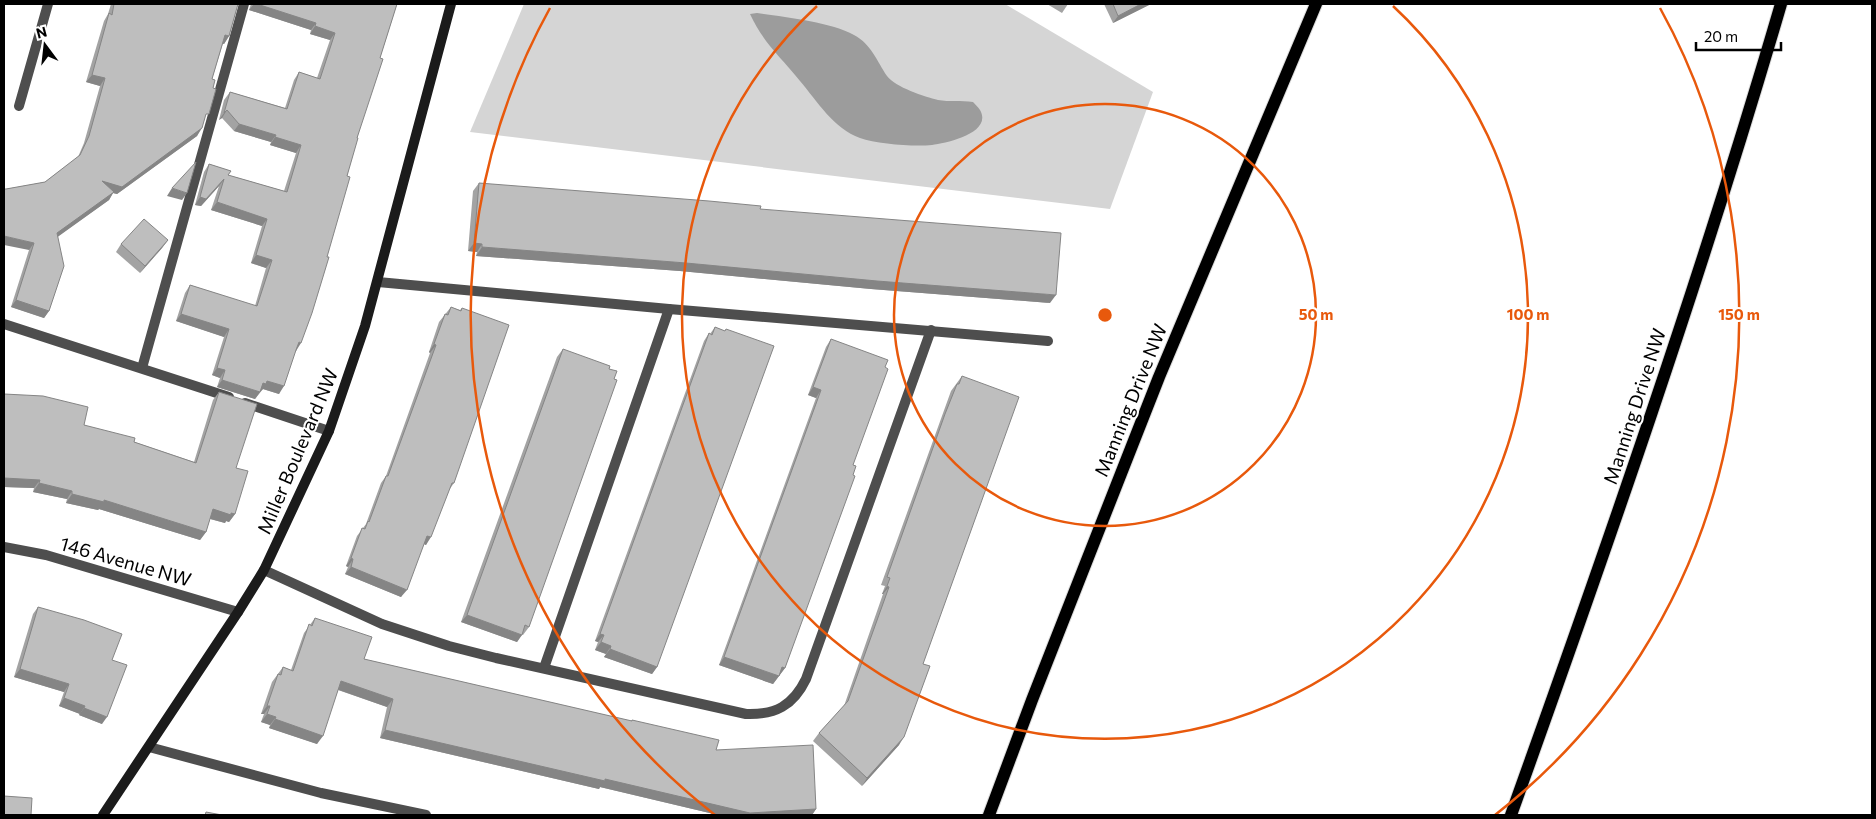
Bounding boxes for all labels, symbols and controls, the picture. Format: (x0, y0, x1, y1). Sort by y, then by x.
north arrow (20, 20, 70, 70)
scale bar (1696, 20, 1781, 52)
text: N (34, 22, 49, 42)
text: 20 m (1704, 27, 1738, 45)
text: 50 m (1299, 305, 1333, 323)
text: 100 m (1507, 305, 1549, 323)
text: 150 m (1718, 305, 1760, 323)
centre of rings (1096, 306, 1114, 324)
street label: Manning Drive NW (1089, 320, 1171, 480)
street label: Manning Drive NW (1598, 325, 1670, 487)
street label: Miller Boulevard NW (252, 365, 342, 537)
street label: 146 Avenue NW (58, 531, 194, 591)

